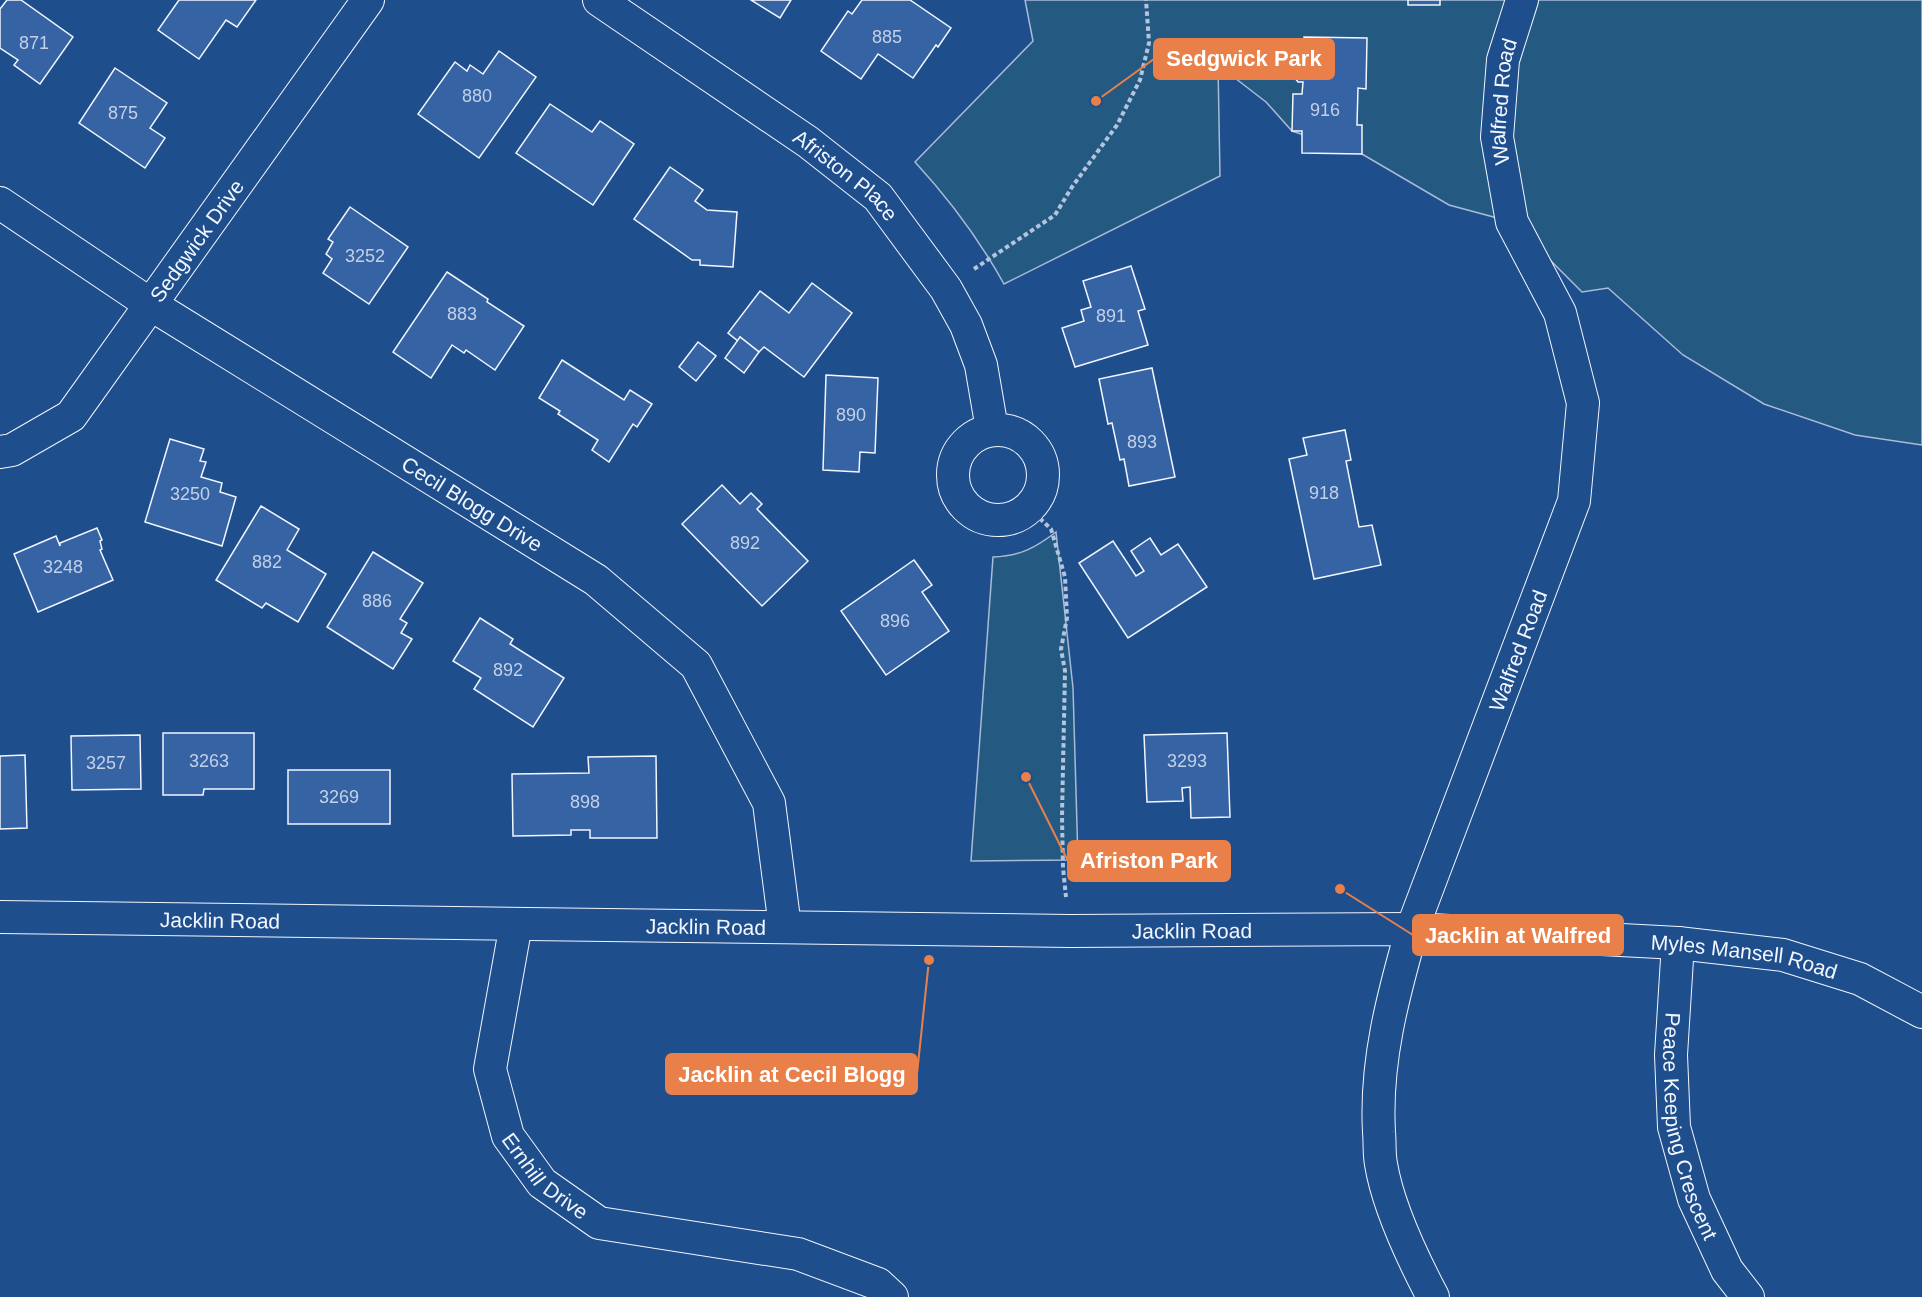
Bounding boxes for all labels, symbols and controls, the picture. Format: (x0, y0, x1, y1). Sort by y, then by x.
house number: 885 (872, 27, 902, 47)
house number: 871 (19, 33, 49, 53)
street label: Walfred Road (1485, 35, 1521, 167)
callout: Sedgwick Park (1154, 39, 1334, 79)
text: Sedgwick Park (1166, 46, 1322, 71)
house number: 880 (462, 86, 492, 106)
house number: 916 (1310, 100, 1340, 120)
house number: 875 (108, 103, 138, 123)
street label: Afriston Place (790, 124, 903, 225)
street label: Sedgwick Drive (145, 175, 248, 306)
house number: 3252 (345, 246, 385, 266)
house number: 883 (447, 304, 477, 324)
house number: 891 (1096, 306, 1126, 326)
house number: 890 (836, 405, 866, 425)
house number: 893 (1127, 432, 1157, 452)
street label: Cecil Blogg Drive (398, 451, 547, 556)
house number: 918 (1309, 483, 1339, 503)
house number: 3250 (170, 484, 210, 504)
house number: 892 (730, 533, 760, 553)
house number: 882 (252, 552, 282, 572)
house number: 3248 (43, 557, 83, 577)
street label: Walfred Road (1484, 587, 1551, 714)
house number: 886 (362, 591, 392, 611)
house number: 896 (880, 611, 910, 631)
house number: 892 (493, 660, 523, 680)
house number: 3263 (189, 751, 229, 771)
house number: 3293 (1167, 751, 1207, 771)
house number: 3257 (86, 753, 126, 773)
house number: 3269 (319, 787, 359, 807)
house number: 898 (570, 792, 600, 812)
callout: Afriston Park (1068, 841, 1230, 881)
text: Afriston Park (1080, 848, 1219, 873)
street label: Jacklin Road (160, 908, 280, 932)
street label: Jacklin Road (646, 914, 766, 939)
callout: Jacklin at Walfred (1413, 915, 1623, 955)
street label: Jacklin Road (1132, 918, 1252, 942)
text: Jacklin at Walfred (1425, 923, 1611, 948)
street label: Myles Mansell Road (1650, 930, 1840, 983)
street label: Peace Keeping Crescent (1659, 1012, 1723, 1243)
callout: Jacklin at Cecil Blogg (666, 1054, 917, 1094)
text: Jacklin at Cecil Blogg (678, 1062, 906, 1087)
street label: Ernhill Drive (498, 1128, 593, 1223)

